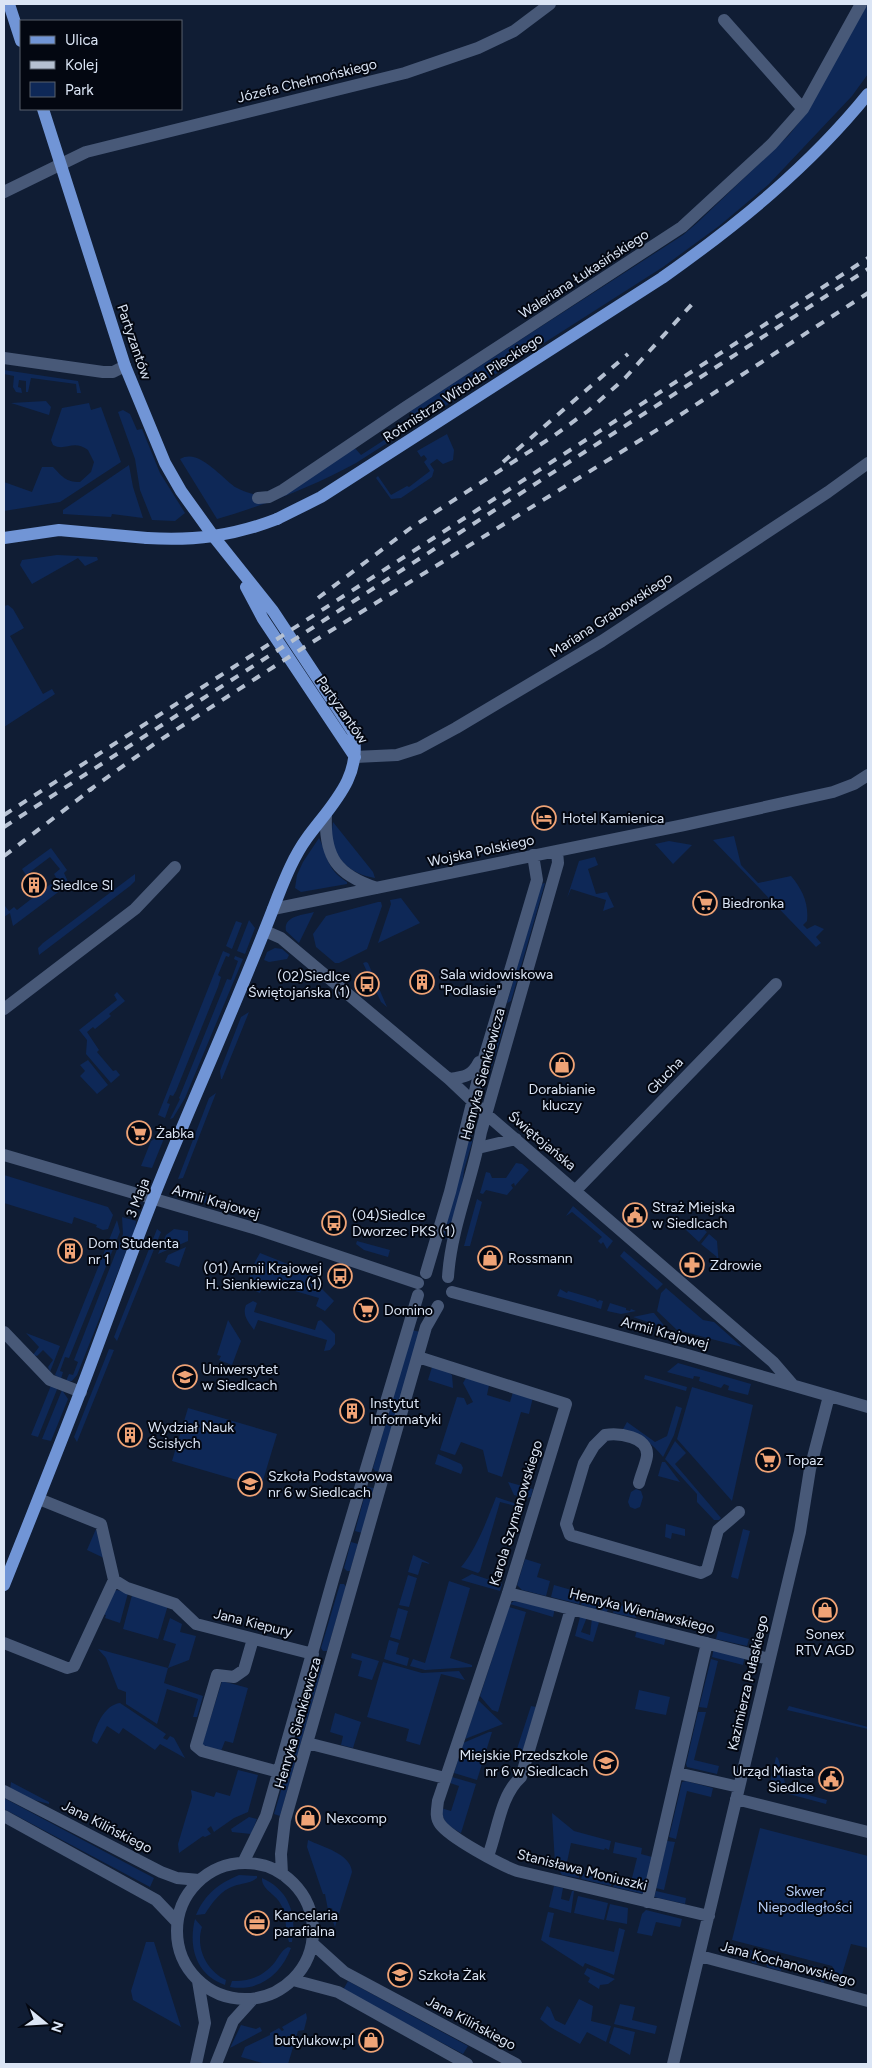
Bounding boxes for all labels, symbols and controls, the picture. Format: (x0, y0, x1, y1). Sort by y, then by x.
legend (20, 20, 182, 110)
text: Ulica (65, 31, 98, 49)
street label: Józefa Chełmońskiego (235, 55, 379, 107)
text: Kolej (65, 56, 98, 74)
text: Park (65, 81, 94, 99)
street label: Waleriana Łukasińskiego (516, 226, 652, 322)
street label: Partyzantów (113, 302, 155, 382)
street label: Rotmistrza Witolda Pileckiego (380, 330, 546, 446)
street label: Mariana Grabowskiego (547, 569, 675, 661)
street label: Partyzantów (313, 673, 371, 747)
hotel icon: Hotel Kamienica (531, 805, 557, 831)
place label: Hotel Kamienica (562, 810, 664, 827)
street label: Wojska Polskiego (426, 831, 536, 871)
building icon: Siedlce Sl (21, 872, 47, 898)
place label: Siedlce Sl (52, 877, 113, 894)
supermarket icon: Biedronka (692, 890, 718, 916)
place label: Biedronka (722, 895, 784, 912)
place label: Sala widowiskowa "Podlasie" (440, 966, 553, 999)
place label: (02)Siedlce Świętojańska (1) (248, 968, 350, 1001)
building icon: Sala widowiskowa "Podlasie" (409, 969, 435, 995)
bus stop icon: (02)Siedlce Świętojańska (1) (354, 971, 380, 997)
street label: Henryka Sienkiewicza (457, 1006, 509, 1142)
shop icon: Dorabianie kluczy (549, 1052, 575, 1078)
street label: Głucha (643, 1054, 687, 1098)
place label: Dorabianie kluczy (529, 1081, 596, 1114)
street label: Świętojańska (505, 1108, 579, 1174)
supermarket icon: Żabka (126, 1120, 152, 1146)
place label: Żabka (156, 1125, 194, 1142)
street label: 3 Maja (123, 1176, 153, 1220)
street label: Armii Krajowej (170, 1181, 262, 1223)
place label: Straż Miejska w Siedlcach (652, 1199, 735, 1232)
public building icon: Straż Miejska w Siedlcach (622, 1202, 648, 1228)
place label: (04)Siedlce Dworzec PKS (1) (352, 1207, 455, 1240)
bus stop icon: (04)Siedlce Dworzec PKS (1) (321, 1210, 347, 1236)
place label: Dom Studenta nr 1 (88, 1235, 179, 1268)
building icon: Dom Studenta nr 1 (57, 1238, 83, 1264)
shop icon: Rossmann (477, 1245, 503, 1271)
place label: Rossmann (508, 1250, 573, 1267)
pharmacy icon: Zdrowie (679, 1252, 705, 1278)
place label: Zdrowie (710, 1257, 762, 1274)
place label: (01) Armii Krajowej H. Sienkiewicza (1) (204, 1260, 322, 1293)
bus stop icon: (01) Armii Krajowej H. Sienkiewicza (1) (327, 1263, 353, 1289)
supermarket icon: Domino (353, 1297, 379, 1323)
place label: Domino (384, 1302, 433, 1319)
street label: Armii Krajowej (619, 1313, 711, 1353)
place label: Uniwersytet w Siedlcach (202, 1361, 278, 1394)
school or university icon: Uniwersytet w Siedlcach (172, 1364, 198, 1390)
place label: Instytut Informatyki (370, 1395, 441, 1428)
building icon: Instytut Informatyki (339, 1398, 365, 1424)
place label: Wydział Nauk Ścisłych (148, 1419, 234, 1452)
building icon: Wydział Nauk Ścisłych (117, 1422, 143, 1448)
street label: Karola Szymanowskiego (486, 1438, 546, 1588)
supermarket icon: Topaz (755, 1447, 781, 1473)
place label: Topaz (786, 1452, 823, 1469)
place label: Szkoła Podstawowa nr 6 w Siedlcach (268, 1468, 393, 1501)
school or university icon: Szkoła Podstawowa nr 6 w Siedlcach (237, 1471, 263, 1497)
street label: Henryka Wieniawskiego (568, 1585, 716, 1637)
shop icon: Sonex RTV AGD (812, 1597, 838, 1623)
street label: Jana Kiepury (212, 1605, 295, 1641)
street label: Kazimierza Pułaskiego (724, 1614, 772, 1752)
place label: Sonex RTV AGD (795, 1626, 855, 1659)
street label: Henryka Sienkiewicza (271, 1655, 325, 1791)
place label: Miejskie Przedszkole nr 6 w Siedlcach (459, 1747, 588, 1780)
school or university icon: Miejskie Przedszkole nr 6 w Siedlcach (593, 1750, 619, 1776)
place label: Urząd Miasta Siedlce (733, 1763, 814, 1796)
public building icon: Urząd Miasta Siedlce (818, 1766, 844, 1792)
street label: Jana Kilińskiego (59, 1797, 155, 1857)
shop icon: Nexcomp (295, 1805, 321, 1831)
place label: Nexcomp (326, 1810, 387, 1827)
street label: Stanisława Moniuszki (515, 1846, 649, 1894)
park label: Skwer Niepodległości (758, 1883, 852, 1916)
place label: Kancelaria parafialna (274, 1907, 338, 1940)
office icon: Kancelaria parafialna (244, 1910, 270, 1936)
street label: Jana Kochanowskiego (719, 1938, 857, 1990)
school or university icon: Szkoła Żak (387, 1962, 413, 1988)
place label: Szkoła Żak (418, 1967, 486, 1984)
street label: Jana Kilińskiego (423, 1992, 519, 2054)
north arrow (20, 1998, 70, 2048)
text: N (47, 2019, 67, 2035)
shop icon: butylukow.pl (358, 2027, 384, 2053)
place label: butylukow.pl (275, 2032, 354, 2049)

